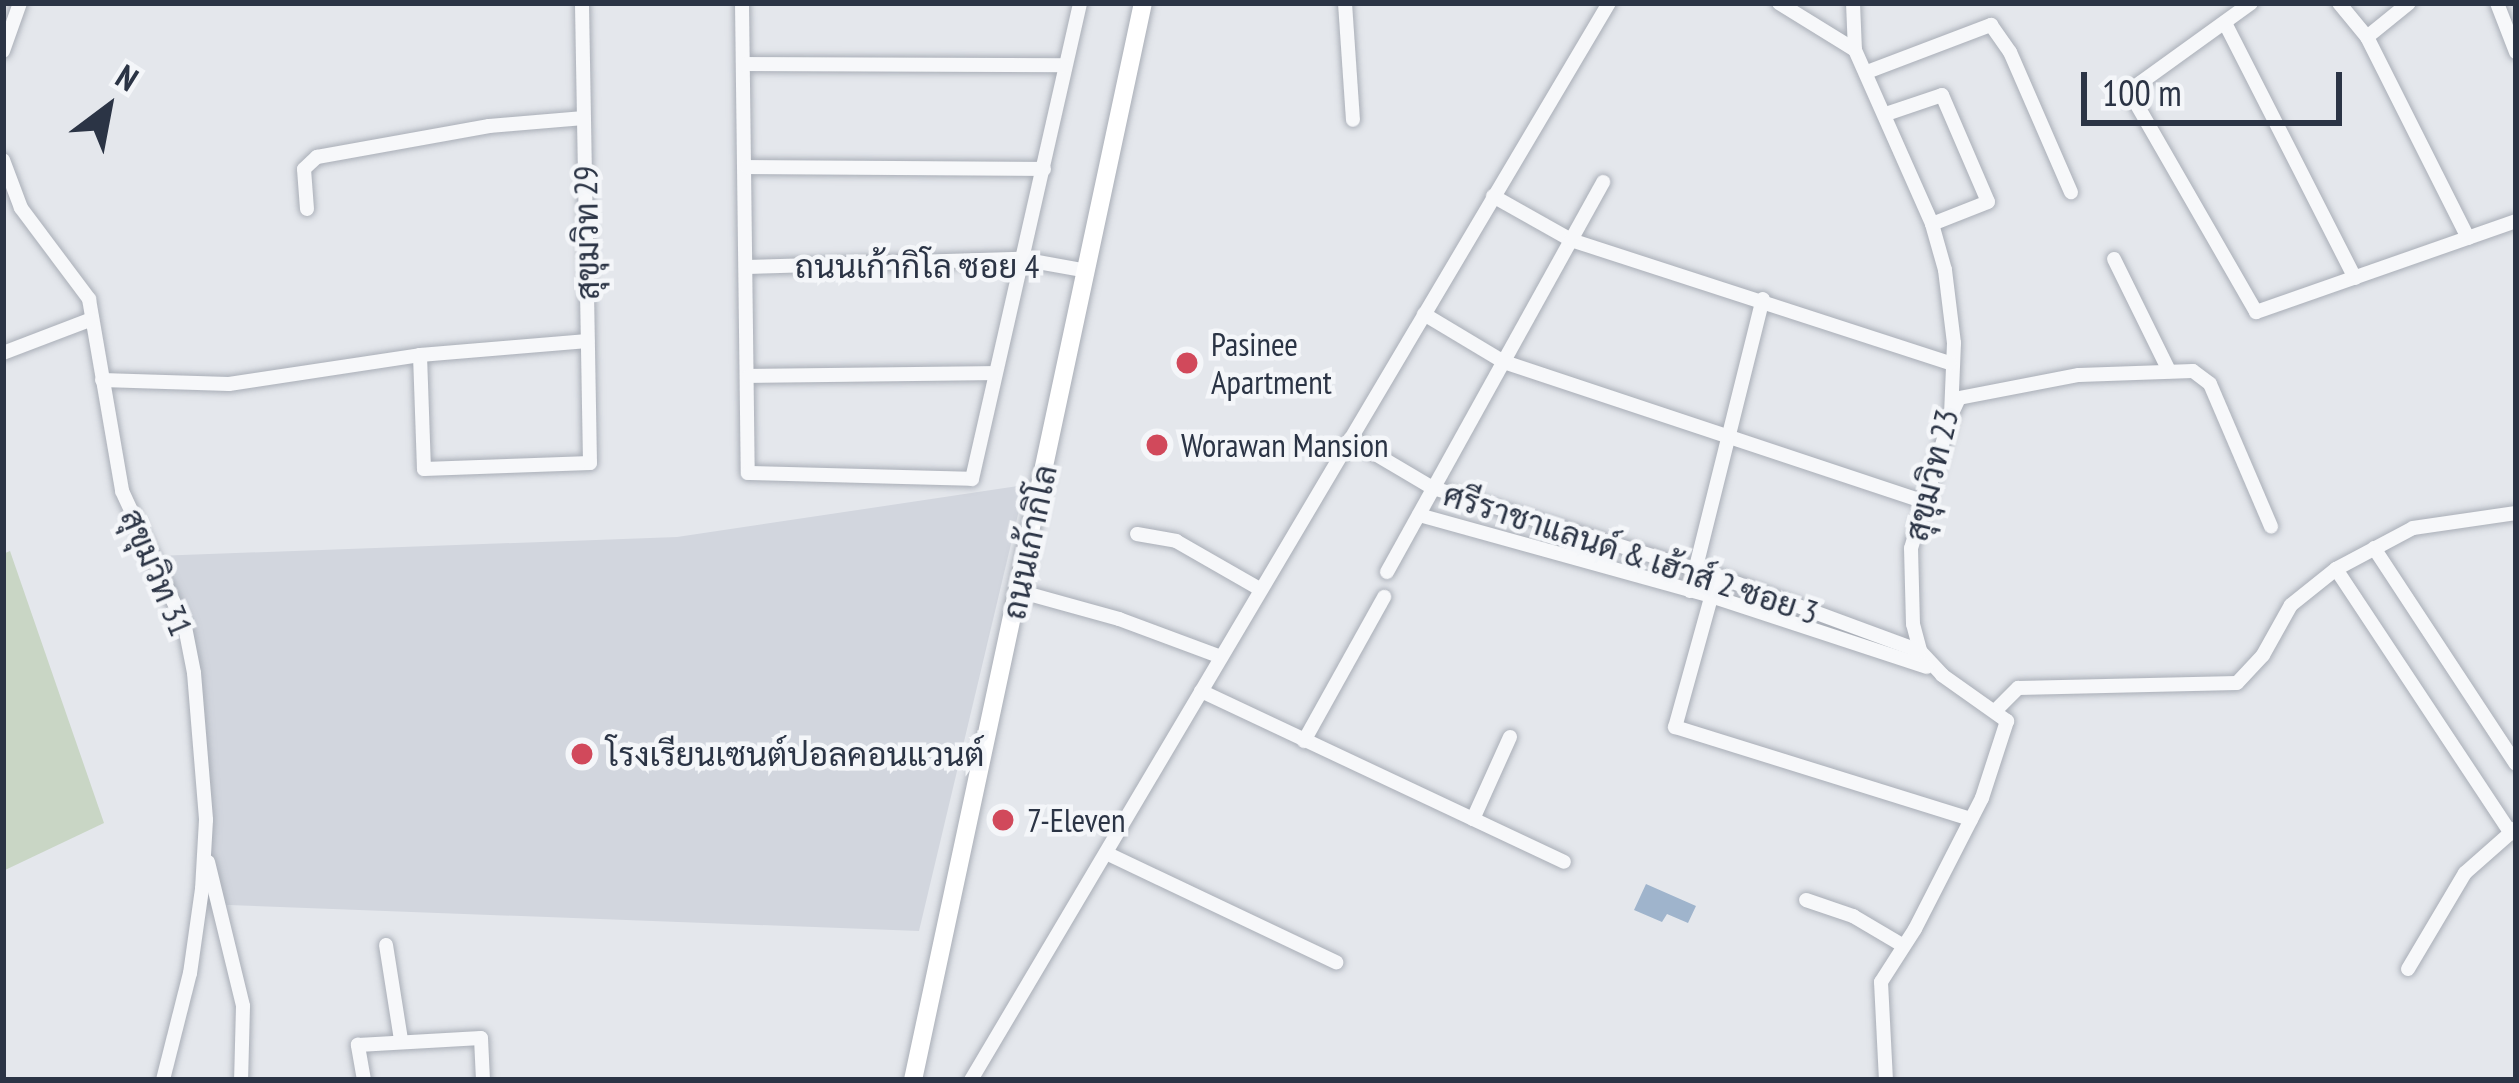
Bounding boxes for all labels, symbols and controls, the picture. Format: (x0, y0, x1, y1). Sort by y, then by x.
north arrow (48, 48, 168, 168)
scale bar (2087, 48, 2348, 122)
text: N (108, 54, 146, 100)
text: 100 m (2102, 69, 2182, 116)
street label: สุขุมวิท 29 (565, 166, 607, 300)
street label: ถนนเก้ากิโล ซอย 4 (795, 246, 1039, 286)
place label: Pasinee Apartment (1211, 324, 1332, 402)
marker: Pasinee Apartment (1174, 350, 1200, 376)
street label: สุขุมวิท 23 (1896, 405, 1966, 545)
place label: Worawan Mansion (1181, 425, 1388, 465)
marker: Worawan Mansion (1144, 432, 1170, 458)
street label: ถนนเก้ากิโล (993, 461, 1065, 623)
street label: ศรีราชาแลนด์ & เฮ้าส์ 2 ซอย 3 (1439, 474, 1823, 632)
street label: สุขุมวิท 31 (113, 502, 201, 642)
place label: โรงเรียนเซนต์ปอลคอนแวนต์ (606, 734, 985, 774)
marker: โรงเรียนเซนต์ปอลคอนแวนต์ (569, 741, 595, 767)
place label: 7-Eleven (1027, 800, 1126, 840)
marker: 7-Eleven (990, 807, 1016, 833)

